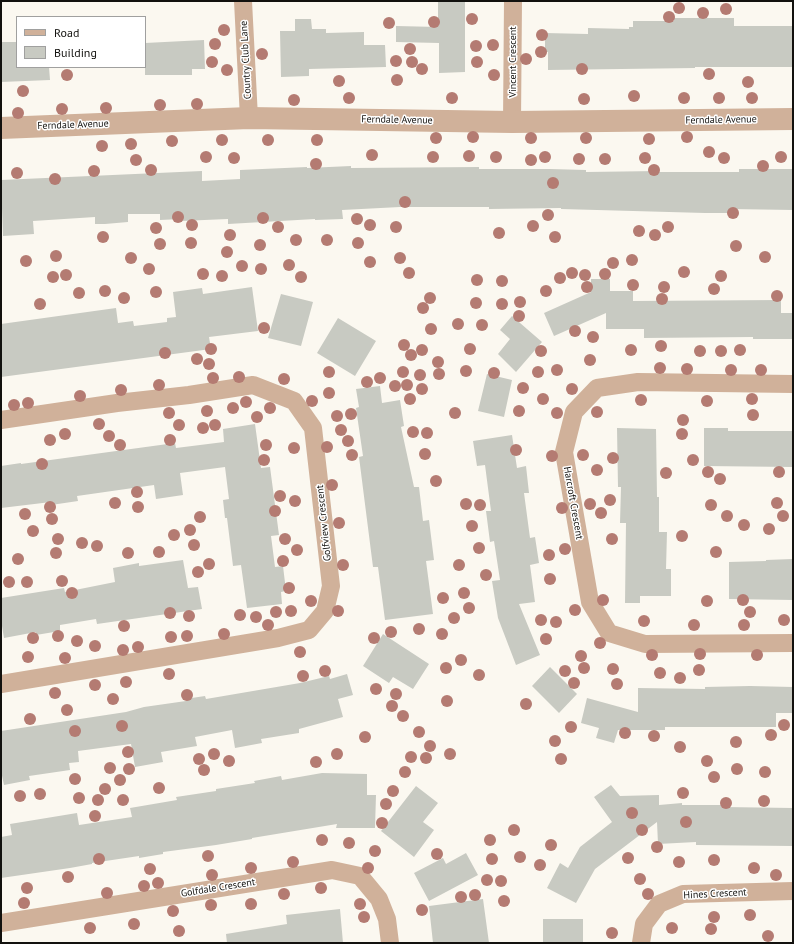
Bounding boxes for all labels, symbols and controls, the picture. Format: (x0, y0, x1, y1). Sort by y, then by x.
legend (16, 16, 146, 68)
street label: Country Club Lane (238, 21, 254, 99)
text: Road (54, 25, 79, 40)
street label: Vincent Crescent (507, 26, 519, 98)
text: Building (54, 45, 97, 60)
street label: Ferndale Avenue (361, 113, 433, 127)
street label: Ferndale Avenue (685, 113, 757, 127)
street label: Ferndale Avenue (37, 118, 109, 132)
street label: Harcroft Crescent (561, 466, 585, 540)
street label: Golfview Crescent (314, 484, 334, 562)
street label: Golfdale Crescent (180, 876, 256, 900)
street label: Hines Crescent (683, 886, 747, 902)

